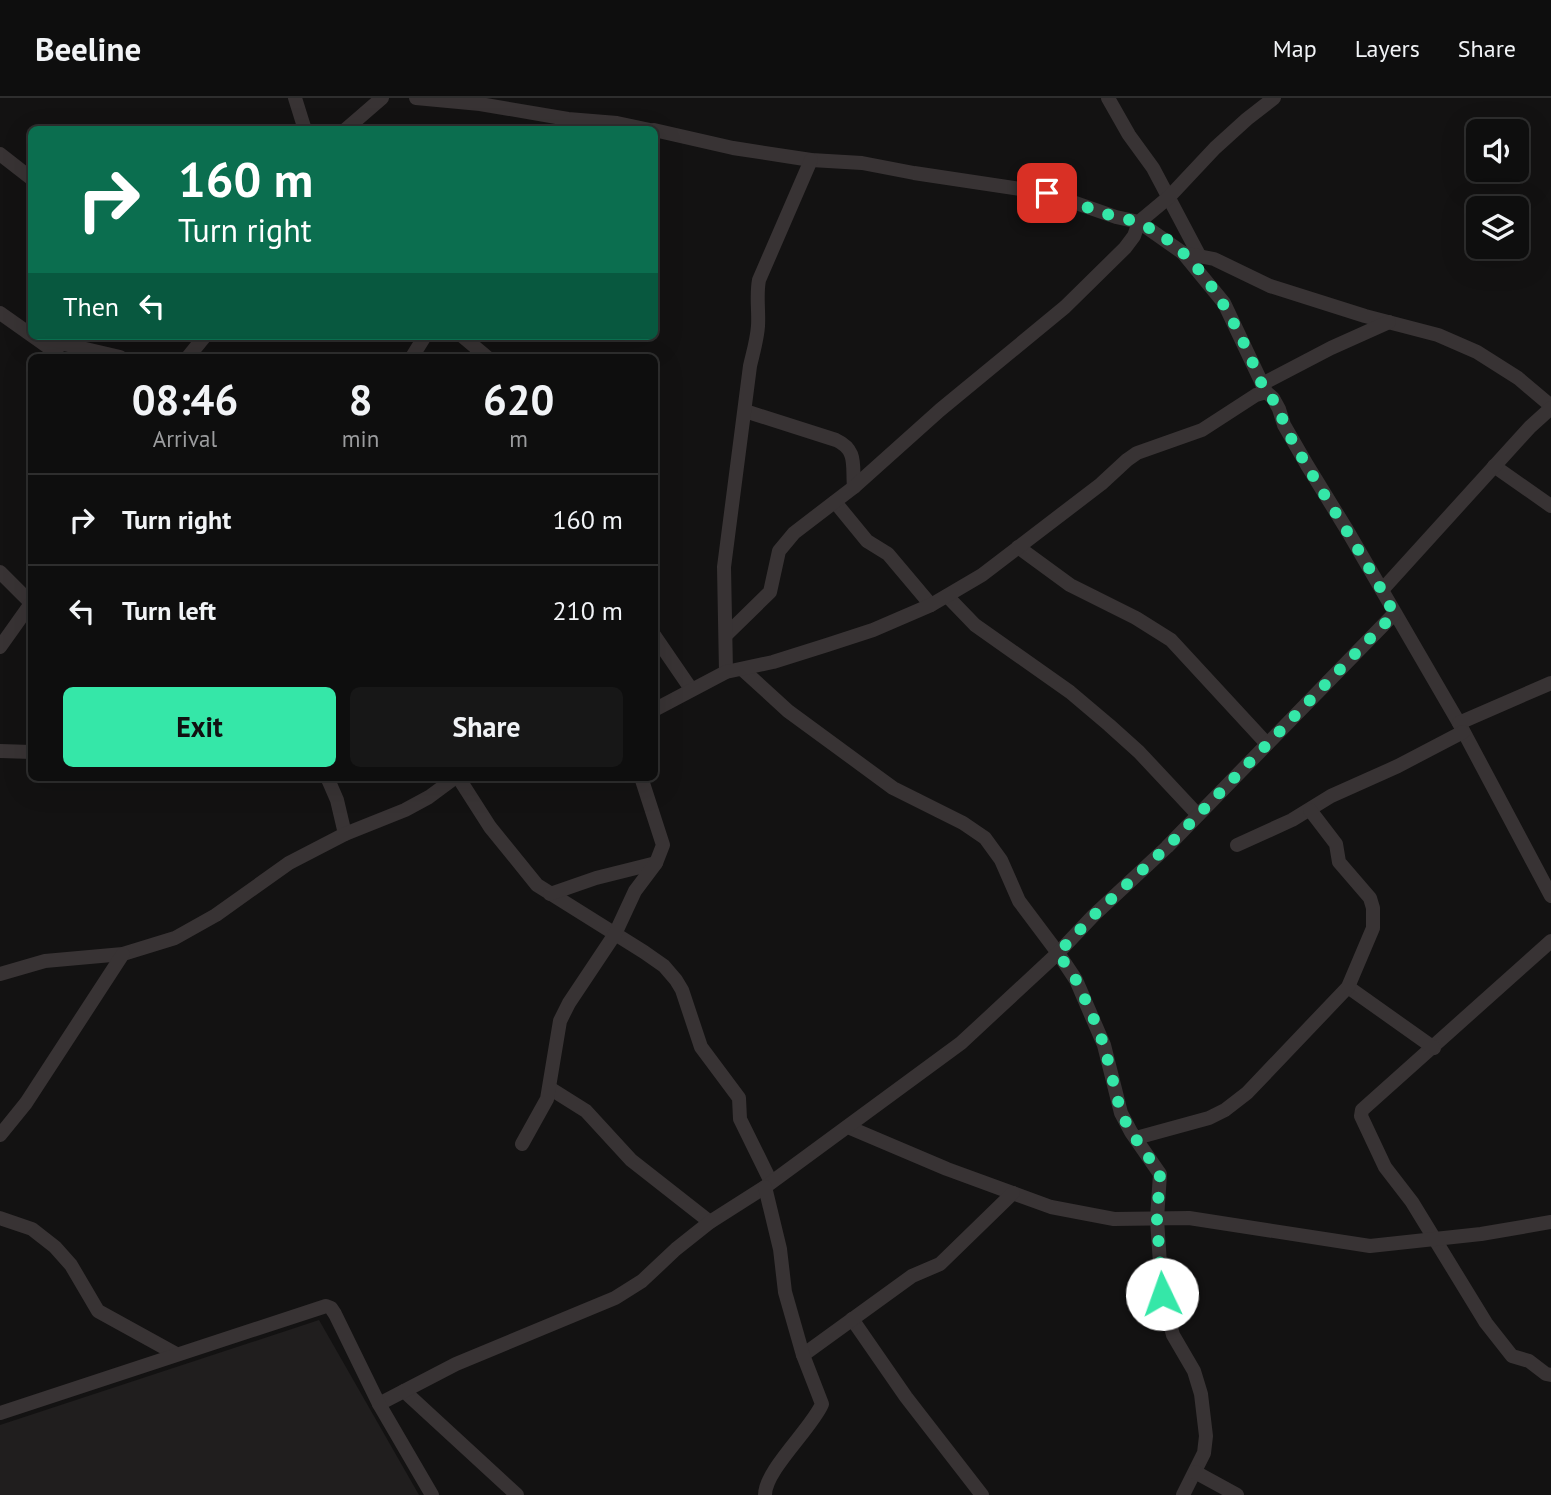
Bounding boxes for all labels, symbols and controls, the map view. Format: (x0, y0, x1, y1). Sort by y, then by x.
text: Beeline (35, 27, 141, 70)
text: Map (1273, 33, 1317, 64)
text: Layers (1355, 33, 1420, 64)
text: Share (1458, 33, 1516, 64)
map controls (1466, 119, 1529, 259)
button: sound (1466, 119, 1529, 182)
text: 160 m (178, 147, 313, 211)
icon: right (63, 154, 154, 245)
pin (1017, 163, 1077, 223)
icon: arrive (1028, 174, 1066, 212)
button: layers (1466, 196, 1529, 259)
text: Turn right (178, 209, 312, 251)
icon: left (133, 287, 171, 325)
text: Then (63, 290, 119, 323)
text: 08:46 (132, 372, 238, 427)
text: 8 (349, 372, 372, 427)
text: 620 (483, 372, 554, 427)
text: Arrival (153, 424, 217, 453)
text: min (342, 424, 379, 453)
text: m (509, 424, 528, 453)
icon: right (63, 501, 101, 539)
text: Turn right (122, 503, 231, 536)
text: 160 m (552, 503, 623, 536)
icon: left (63, 592, 101, 630)
text: Turn left (122, 594, 216, 627)
text: 210 m (552, 594, 623, 627)
button: Exit (63, 687, 336, 767)
button: Share (350, 687, 623, 767)
position arrow (1125, 1257, 1199, 1331)

